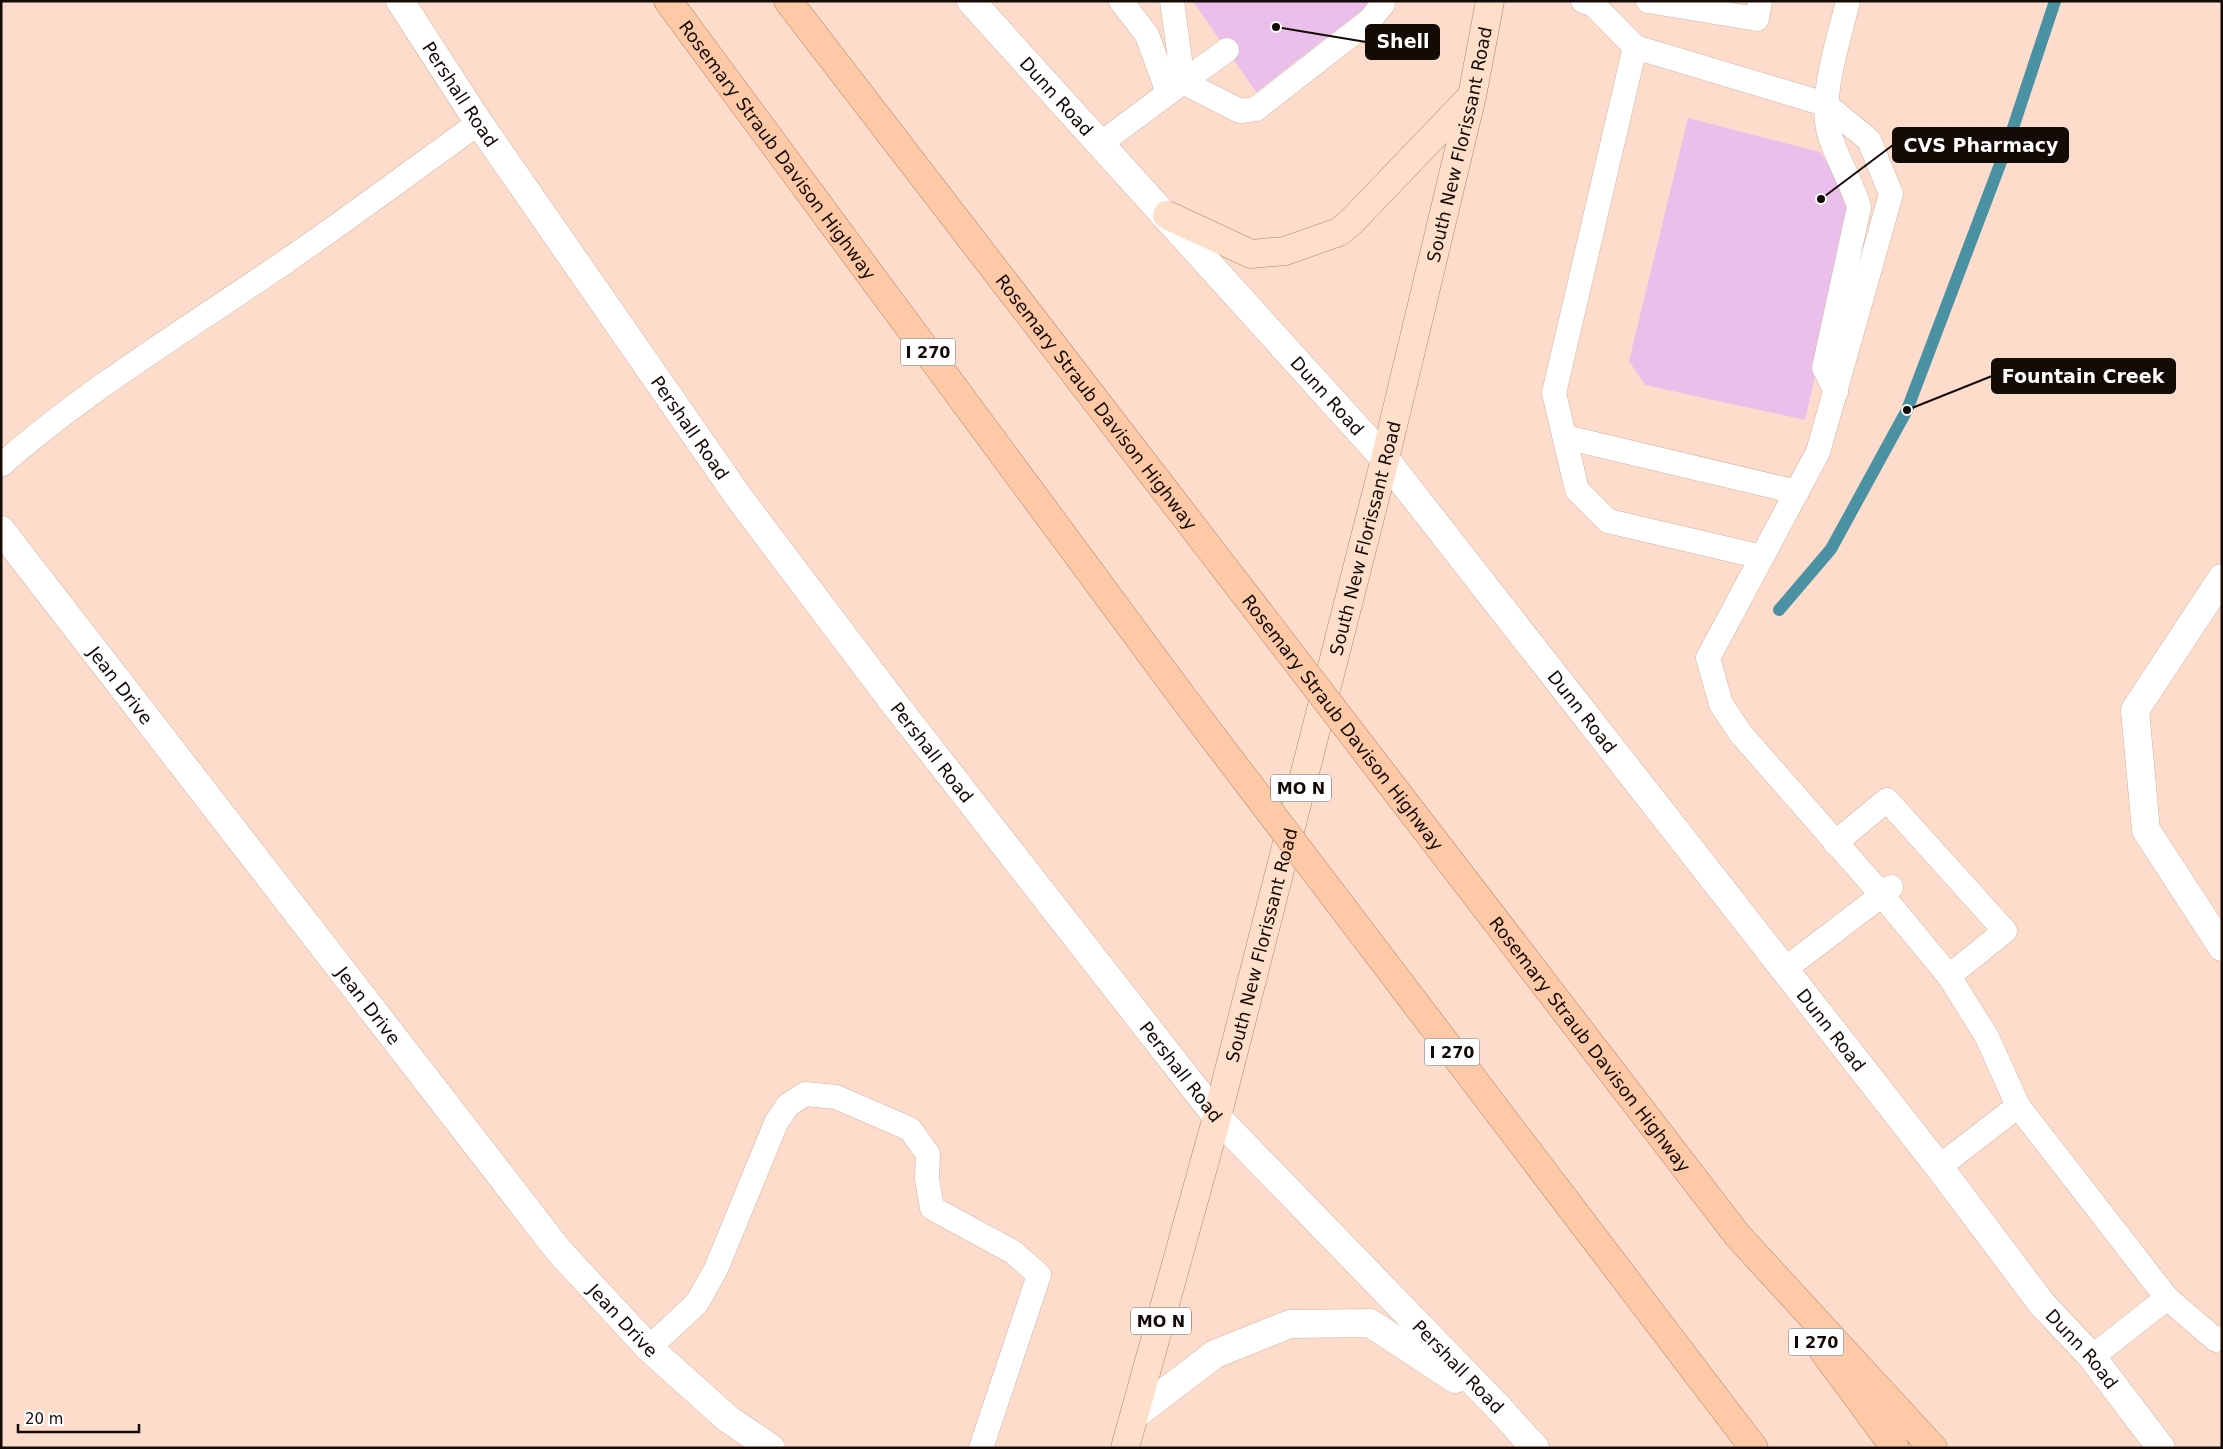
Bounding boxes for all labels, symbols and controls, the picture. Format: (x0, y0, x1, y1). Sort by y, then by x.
street label: Rosemary Straub Davison Highway (675, 16, 881, 284)
callout: Shell (1366, 25, 1439, 59)
street label: South New Florissant Road (1422, 25, 1495, 264)
text: Shell (1376, 30, 1430, 52)
street label: Pershall Road (418, 37, 503, 151)
street label: Dunn Road (1016, 52, 1098, 140)
callout: CVS Pharmacy (1893, 128, 2068, 162)
text: CVS Pharmacy (1904, 134, 2059, 156)
street label: Rosemary Straub Davison Highway (992, 270, 1202, 534)
road number: I 270 (900, 338, 956, 366)
street label: Dunn Road (1287, 352, 1369, 439)
callout: Fountain Creek (1992, 359, 2175, 393)
text: Fountain Creek (2002, 365, 2165, 387)
street label: Pershall Road (647, 372, 734, 483)
street label: South New Florissant Road (1325, 419, 1404, 658)
street label: Rosemary Straub Davison Highway (1238, 590, 1448, 855)
street label: Jean Drive (84, 641, 158, 728)
street label: Dunn Road (1544, 666, 1621, 757)
street label: Pershall Road (887, 698, 978, 807)
road number: MO N (1271, 774, 1331, 801)
street label: South New Florissant Road (1221, 826, 1301, 1064)
street label: Rosemary Straub Davison Highway (1486, 912, 1696, 1176)
street label: Jean Drive (332, 961, 405, 1048)
street label: Dunn Road (1793, 984, 1870, 1075)
street label: Pershall Road (1136, 1017, 1227, 1126)
road number: I 270 (1424, 1038, 1480, 1066)
street label: Jean Drive (583, 1278, 662, 1361)
street label: Dunn Road (2042, 1305, 2123, 1393)
road number: MO N (1131, 1308, 1191, 1334)
street label: Pershall Road (1409, 1315, 1508, 1417)
road number: I 270 (1788, 1328, 1844, 1355)
scale bar (18, 1402, 139, 1434)
text: 20 m (25, 1410, 63, 1428)

